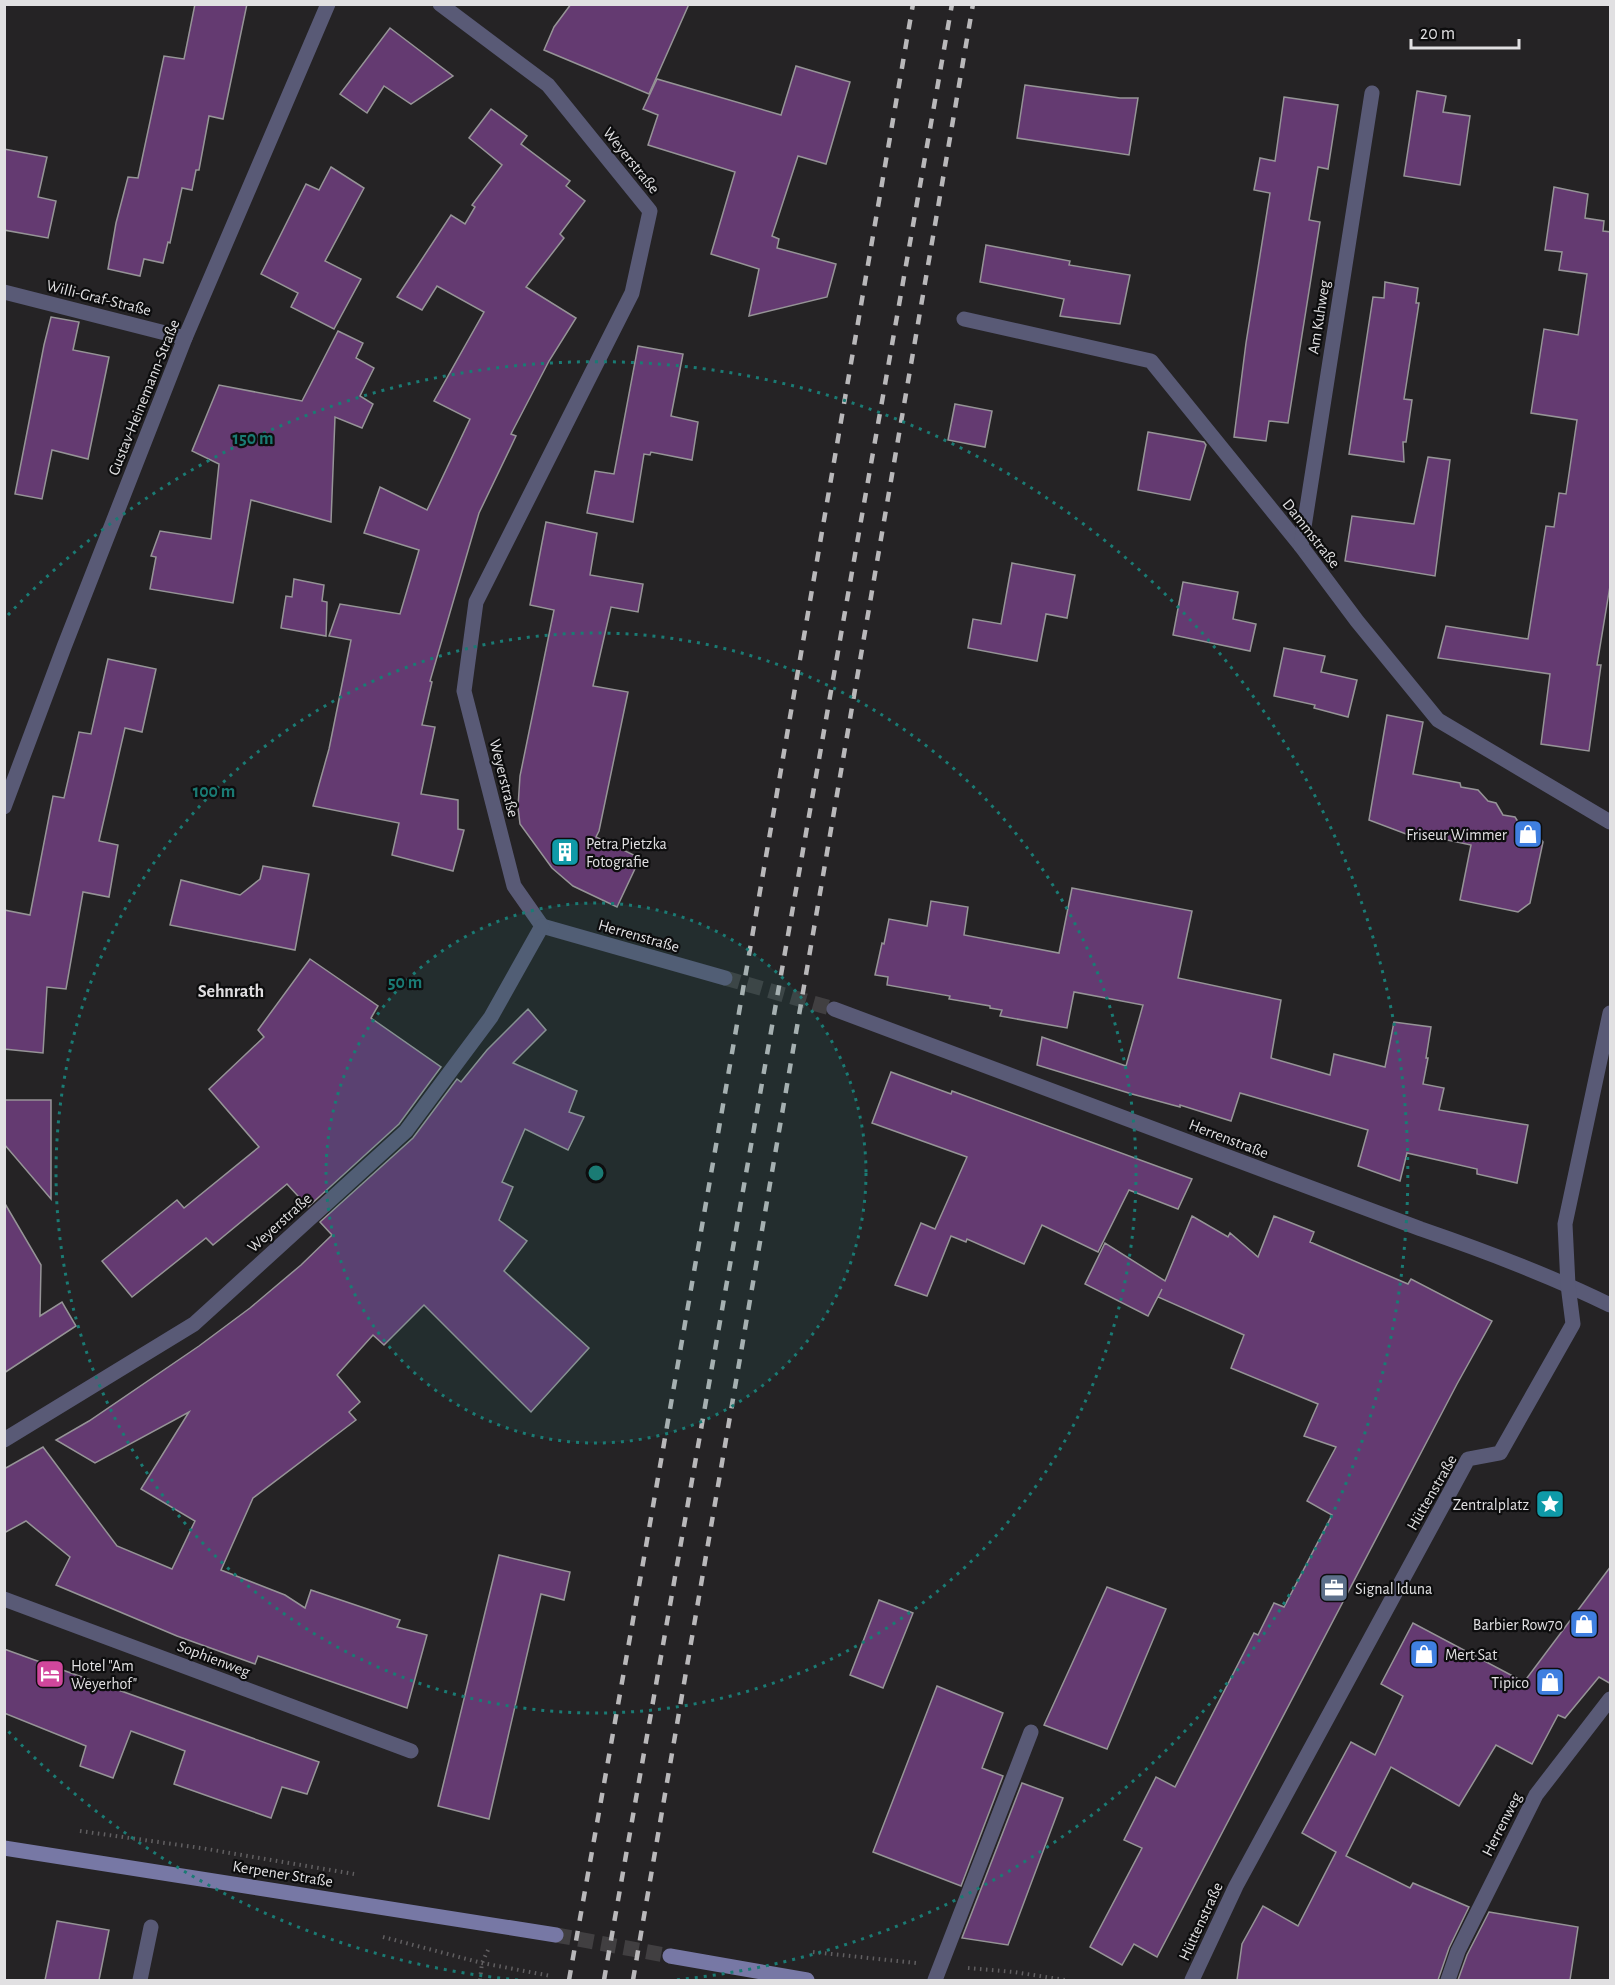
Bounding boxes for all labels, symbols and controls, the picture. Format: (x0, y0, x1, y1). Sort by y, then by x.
scale bar (1411, 12, 1519, 50)
text: 20 m (1420, 25, 1455, 43)
street label: Weyerstraße (599, 125, 663, 197)
street label: Willi-Graf-Straße (45, 277, 153, 319)
street label: Am Kuhweg (1305, 279, 1333, 355)
street label: Gustav-Heinemann-Straße (105, 317, 183, 478)
text: 150 m (233, 430, 273, 448)
street label: Dammstraße (1279, 496, 1343, 571)
street label: Weyerstraße (486, 738, 521, 819)
text: 100 m (193, 783, 235, 801)
shop icon: Friseur Wimmer (1512, 818, 1544, 850)
place label: Friseur Wimmer (1406, 827, 1508, 843)
building icon: Petra Pietzka Fotografie (549, 836, 581, 868)
place label: Petra Pietzka Fotografie (586, 836, 667, 870)
street label: Herrenstraße (596, 917, 681, 955)
text: 50 m (388, 974, 422, 992)
district label: Sehnrath (198, 983, 264, 1001)
street label: Herrenstraße (1187, 1116, 1271, 1161)
centre of rings (586, 1163, 606, 1183)
street label: Weyerstraße (245, 1190, 315, 1256)
street label: Hüttenstraße (1404, 1452, 1460, 1533)
place icon: Zentralplatz (1534, 1488, 1566, 1520)
place label: Zentralplatz (1453, 1497, 1529, 1513)
office icon: Signal Iduna (1318, 1572, 1350, 1604)
place label: Signal Iduna (1355, 1581, 1432, 1597)
shop icon: Barbier Row70 (1568, 1608, 1600, 1640)
place label: Barbier Row70 (1473, 1617, 1563, 1633)
street label: Sophienweg (175, 1638, 252, 1680)
shop icon: Mert Sat (1408, 1638, 1440, 1670)
place label: Mert Sat (1445, 1647, 1497, 1663)
hotel icon: Hotel "Am Weyerhof" (34, 1658, 66, 1690)
place label: Hotel "Am Weyerhof" (71, 1658, 137, 1693)
shop icon: Tipico (1534, 1666, 1566, 1698)
place label: Tipico (1491, 1675, 1529, 1691)
street label: Herrenweg (1479, 1790, 1525, 1859)
street label: Kerpener Straße (232, 1858, 334, 1890)
street label: Hüttenstraße (1176, 1880, 1226, 1963)

